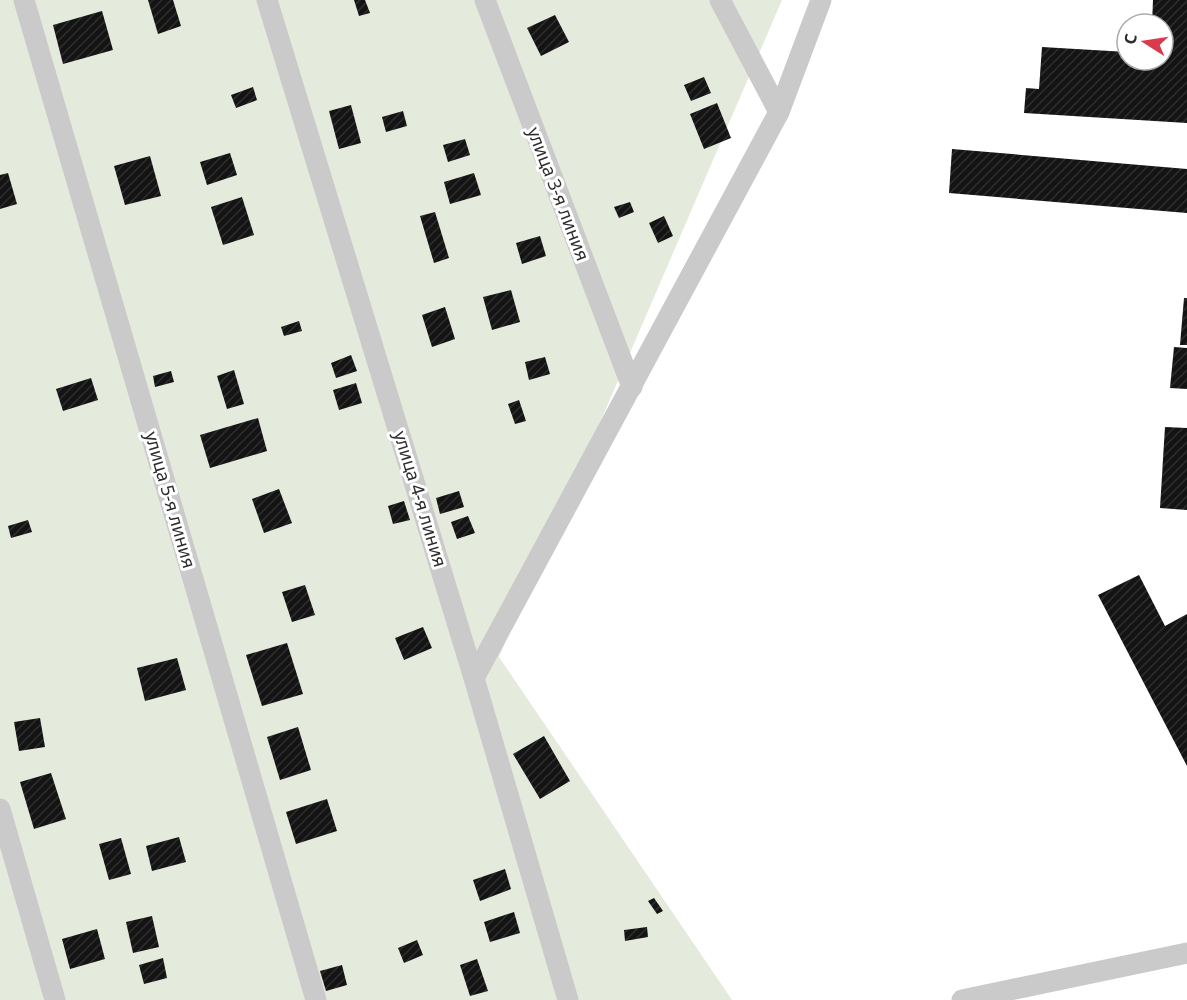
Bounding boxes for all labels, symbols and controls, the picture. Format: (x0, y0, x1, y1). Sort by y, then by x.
north arrow (1115, 12, 1175, 72)
text: С (1118, 32, 1142, 46)
street label: улица 3-я линия (522, 123, 595, 264)
street label: улица 4-я линия (389, 428, 453, 570)
street label: улица 5-я линия (140, 429, 202, 571)

